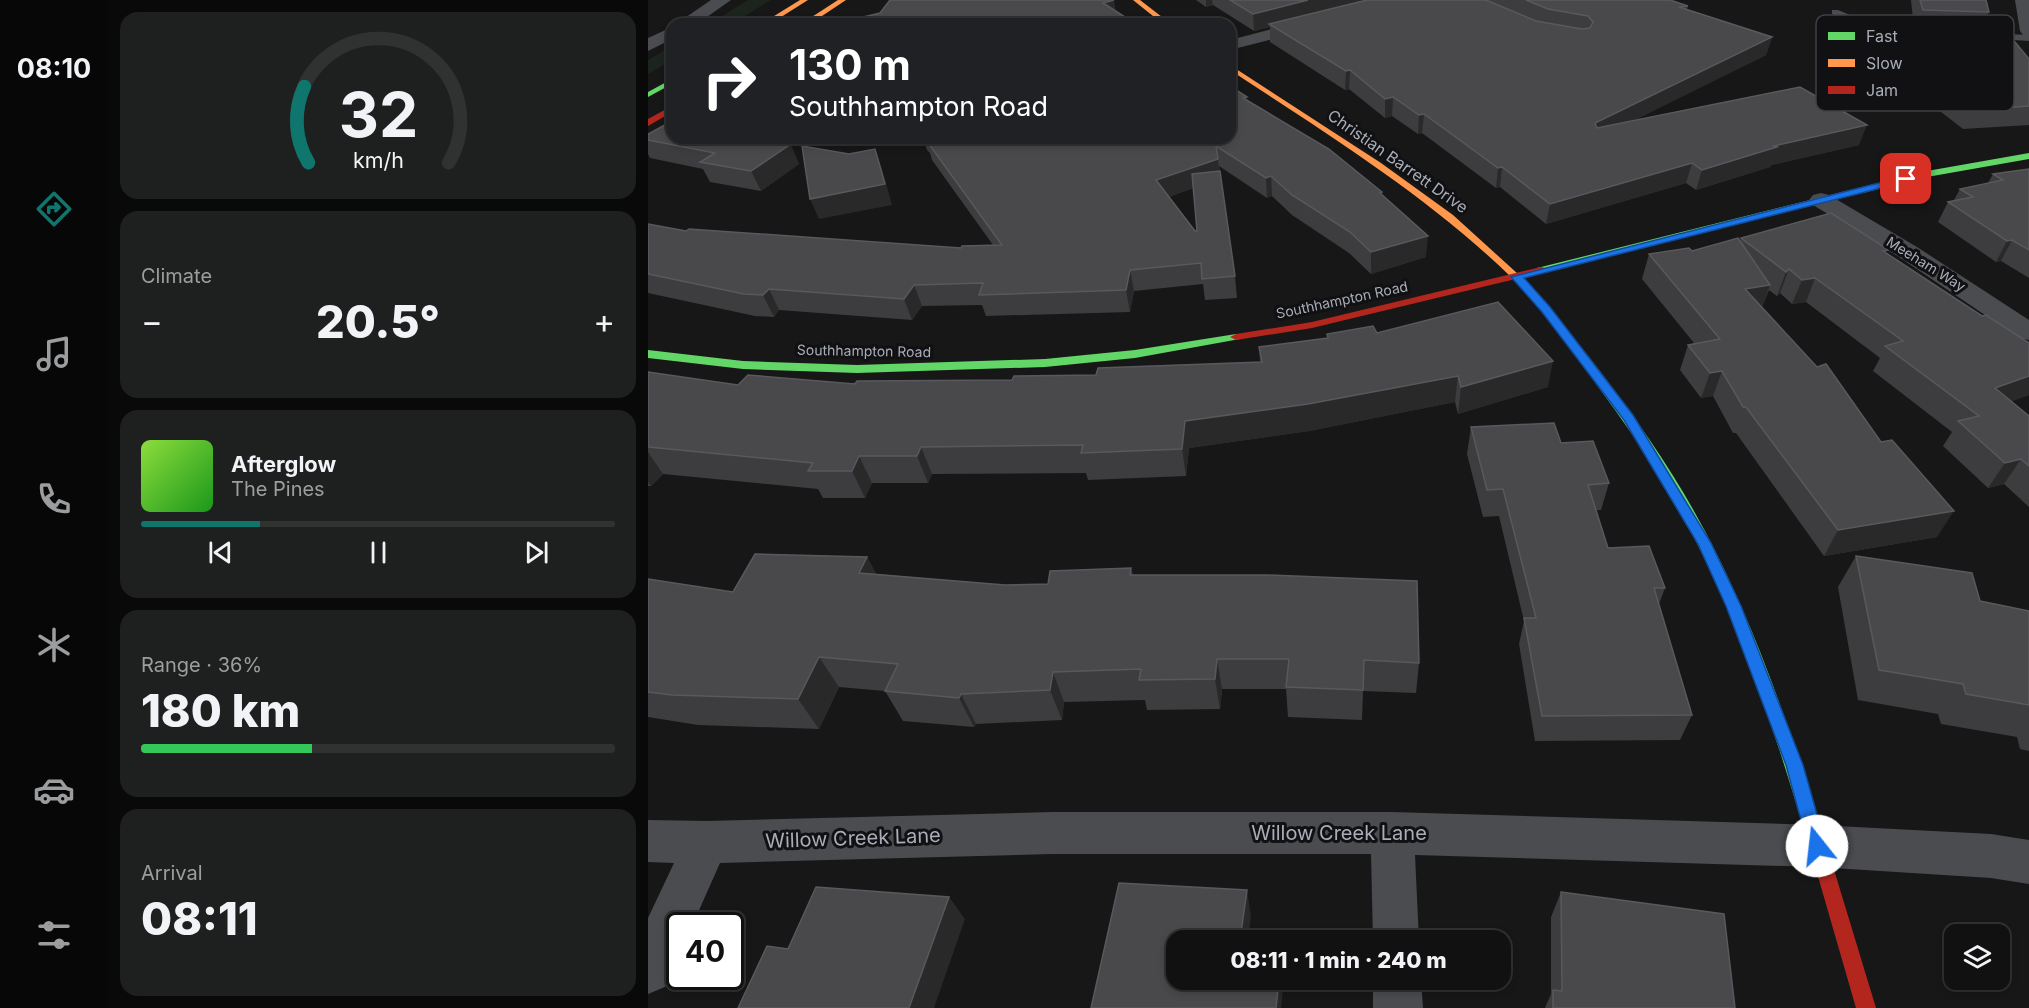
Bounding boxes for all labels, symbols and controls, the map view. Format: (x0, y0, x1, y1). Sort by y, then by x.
legend (1816, 15, 2014, 111)
text: Fast (1866, 26, 1898, 46)
text: 130 m (789, 39, 911, 90)
icon: right (690, 42, 768, 120)
text: 08:10 (17, 52, 91, 85)
text: Slow (1866, 53, 1903, 73)
text: 32 (338, 77, 418, 152)
text: Jam (1866, 80, 1898, 100)
text: Southhampton Road (789, 90, 1048, 123)
street label: Christian Barrett Drive (1324, 105, 1472, 217)
text: km/h (353, 147, 403, 173)
pin (1880, 153, 1931, 204)
icon: arrive (1889, 162, 1922, 195)
icon: directions (33, 188, 75, 230)
street label: Meeham Way (1884, 233, 1969, 295)
text: Climate (141, 264, 212, 288)
street label: Southhampton Road (1274, 277, 1409, 322)
text: 20.5° (316, 294, 440, 349)
text: − (141, 301, 163, 341)
text: + (593, 301, 615, 341)
icon: music (33, 333, 75, 375)
street label: Southhampton Road (797, 341, 931, 360)
text: Afterglow (231, 451, 336, 477)
text: The Pines (231, 477, 325, 501)
icon: phone (33, 478, 75, 520)
icon: previous (204, 536, 237, 569)
icon: pause (362, 536, 395, 569)
icon: next (520, 536, 553, 569)
icon: climate (33, 624, 75, 666)
text: Range · 36% (141, 653, 262, 677)
text: 180 km (141, 683, 300, 738)
icon: car (33, 769, 75, 811)
position arrow (1785, 814, 1849, 878)
street label: Willow Creek Lane (1251, 821, 1427, 845)
street label: Willow Creek Lane (765, 823, 941, 853)
text: Arrival (141, 861, 203, 885)
text: 08:11 (141, 891, 258, 946)
speed limit sign: 40 (666, 912, 744, 990)
icon: filters (33, 914, 75, 956)
map controls (1944, 924, 2010, 990)
button: layers (1944, 924, 2010, 990)
text: 08:11 · 1 min · 240 m (1230, 947, 1447, 973)

